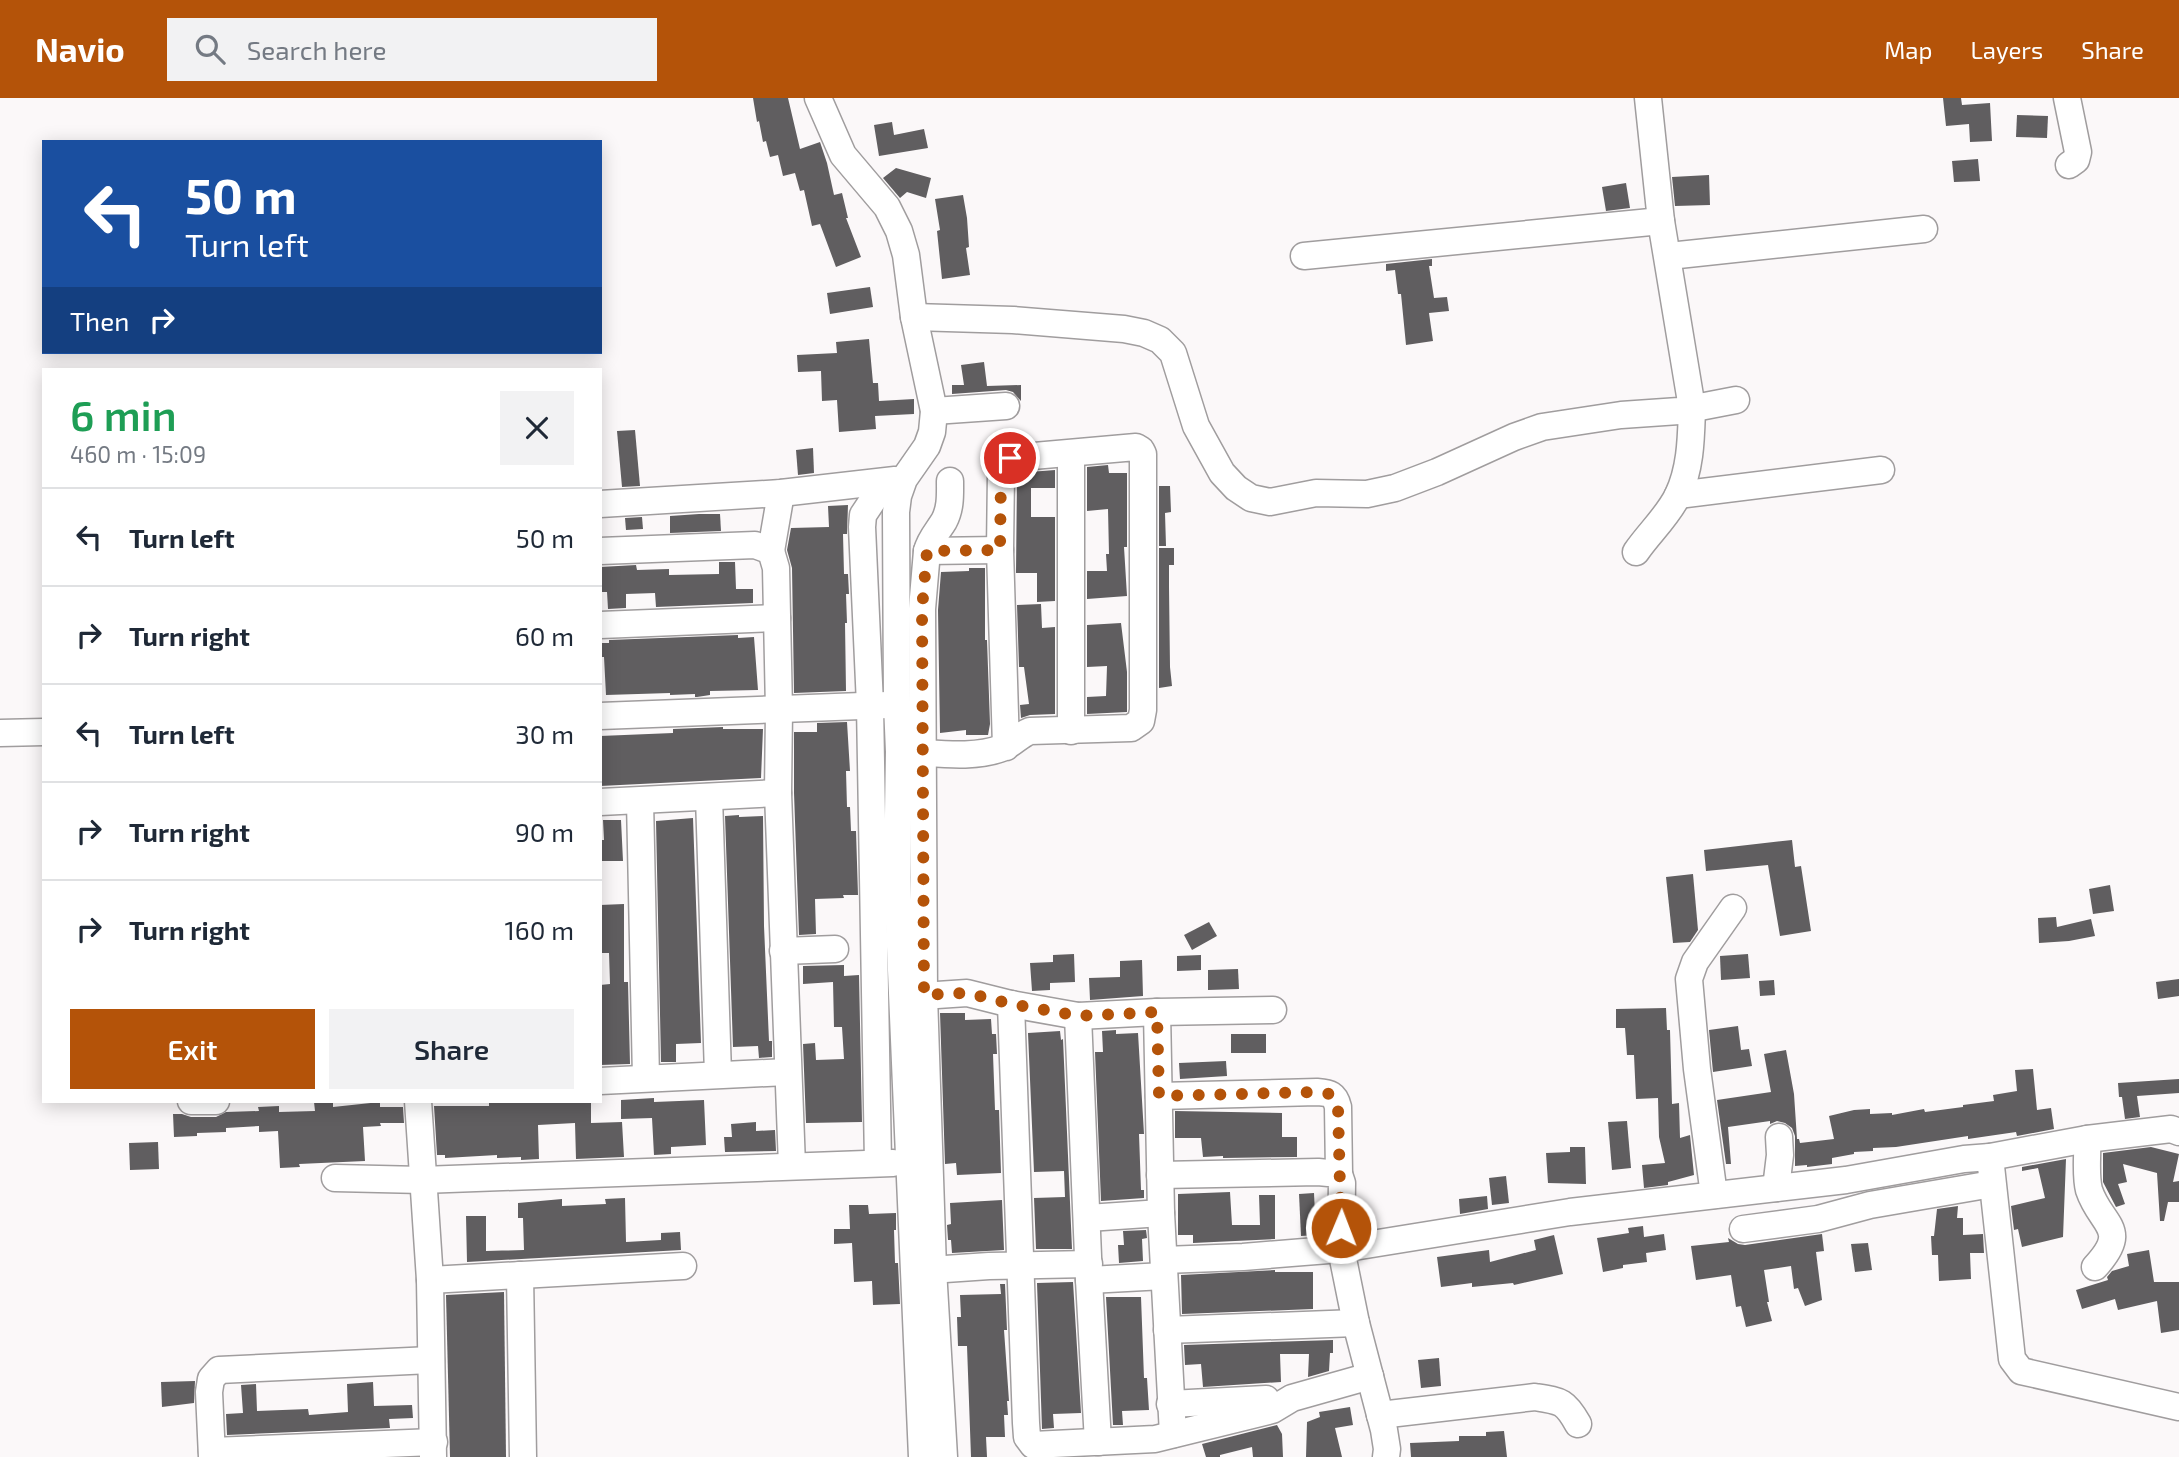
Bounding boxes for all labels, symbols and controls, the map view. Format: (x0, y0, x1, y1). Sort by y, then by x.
search box (167, 18, 657, 81)
text: Navio (35, 29, 125, 69)
icon: search (191, 30, 229, 68)
text: Search here (247, 34, 386, 65)
text: Map (1884, 35, 1932, 64)
text: Layers (1970, 35, 2043, 64)
text: Share (2081, 35, 2144, 64)
text: 50 m (185, 165, 297, 224)
icon: left (70, 168, 161, 259)
text: Turn left (185, 225, 309, 263)
icon: right (143, 301, 181, 339)
text: Then (70, 305, 129, 336)
text: 6 min (70, 389, 177, 439)
button: close (500, 391, 574, 465)
pin (980, 428, 1040, 488)
icon: arrive (991, 439, 1029, 477)
text: 460 m · 15:09 (70, 440, 206, 468)
icon: left (70, 518, 108, 556)
text: Turn left (129, 522, 235, 553)
text: 50 m (516, 522, 574, 553)
icon: right (70, 616, 108, 654)
text: Turn right (129, 620, 250, 651)
text: 60 m (515, 620, 574, 651)
icon: left (70, 714, 108, 752)
text: Turn left (129, 718, 235, 749)
text: 30 m (515, 718, 574, 749)
icon: right (70, 812, 108, 850)
text: Turn right (129, 816, 250, 847)
text: 90 m (515, 816, 574, 847)
icon: right (70, 910, 108, 948)
text: Turn right (129, 914, 250, 945)
text: 160 m (505, 914, 574, 945)
button: Exit (70, 1009, 315, 1089)
button: Share (329, 1009, 574, 1089)
position arrow (1304, 1191, 1378, 1265)

